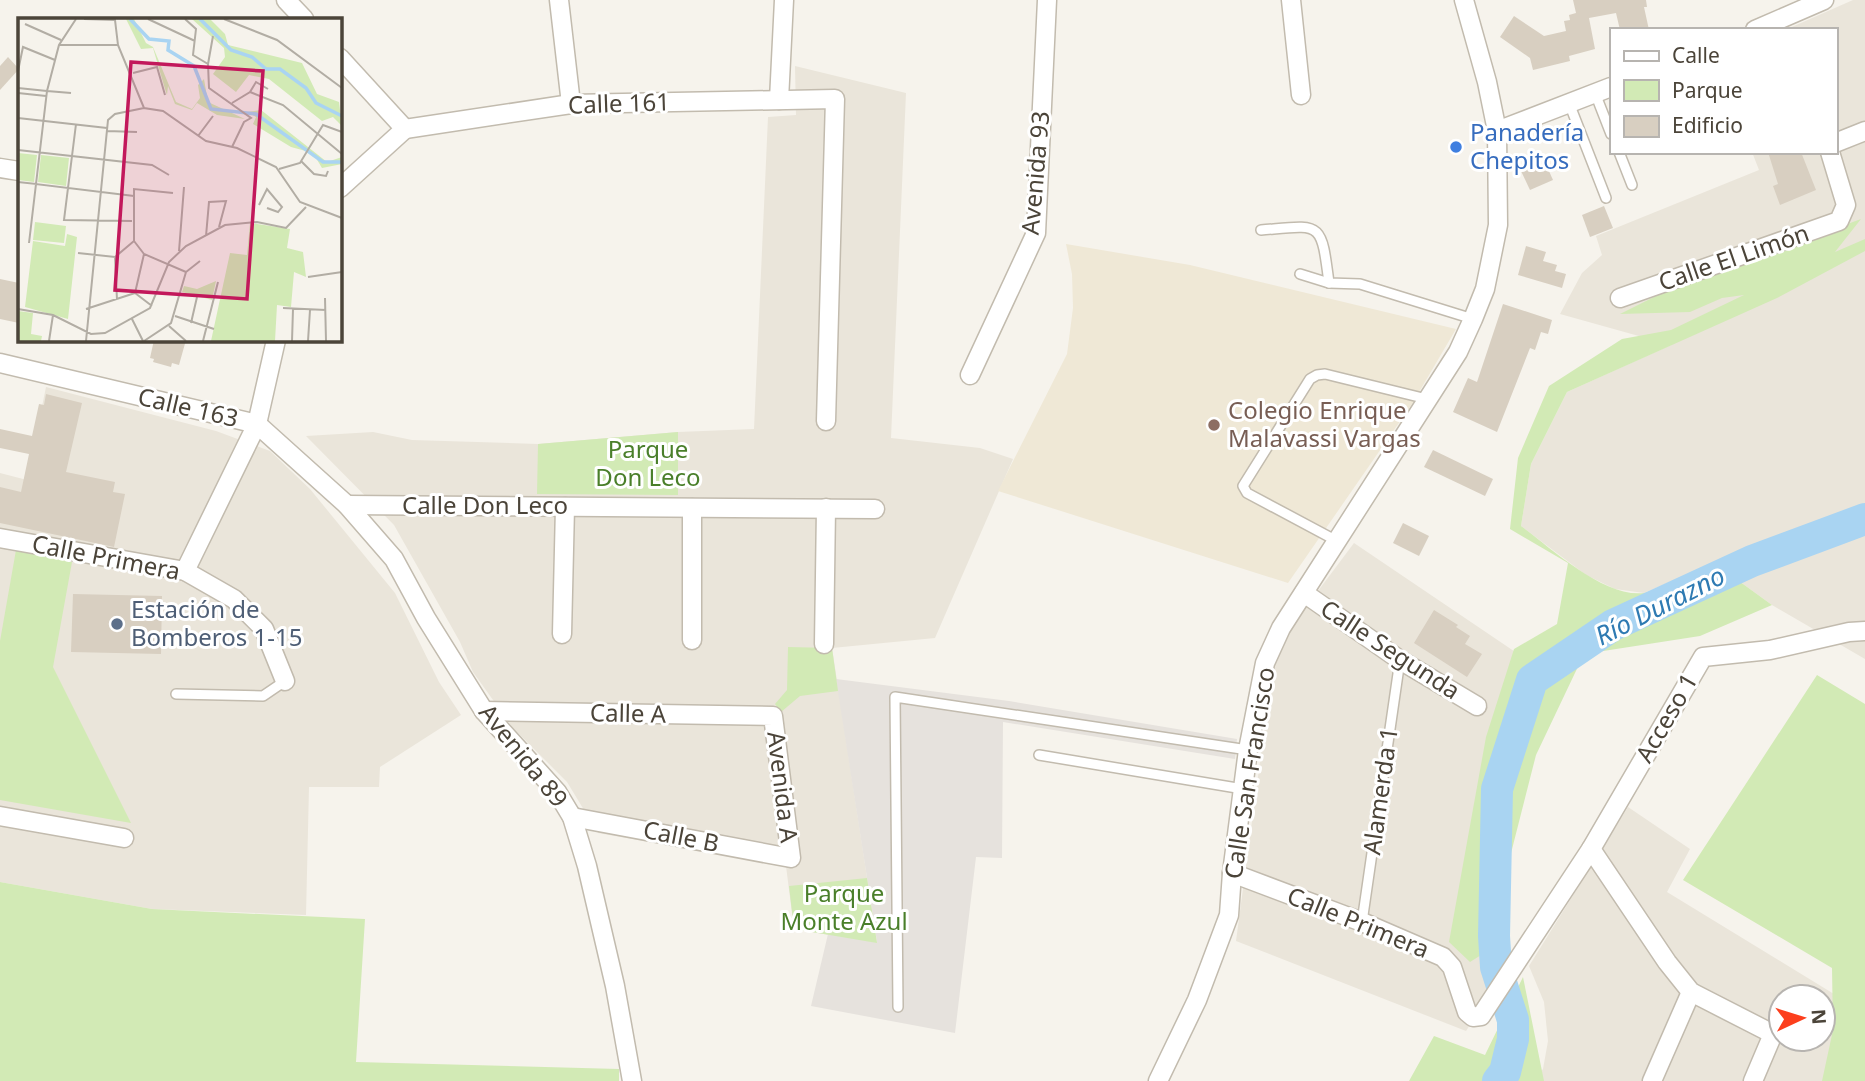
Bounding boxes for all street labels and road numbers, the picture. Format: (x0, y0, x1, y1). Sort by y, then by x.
street label: Calle 161 (567, 84, 670, 121)
street label: Avenida 93 (1013, 110, 1056, 236)
street label: Calle El Limón (1654, 215, 1813, 298)
street label: Calle 163 (135, 379, 242, 434)
street label: Calle Don Leco (402, 488, 568, 521)
street label: Calle Primera (29, 526, 183, 587)
street label: Calle Segunda (1315, 591, 1467, 706)
street label: Calle San Francisco (1215, 665, 1282, 881)
street label: Acceso 1 (1627, 667, 1704, 768)
street label: Calle A (590, 695, 667, 730)
street label: Avenida 89 (472, 696, 576, 814)
street label: Alamerda 1 (1354, 725, 1405, 857)
street label: Avenida A (760, 729, 807, 845)
street label: Calle B (641, 812, 722, 859)
street label: Calle Primera (1283, 878, 1434, 965)

